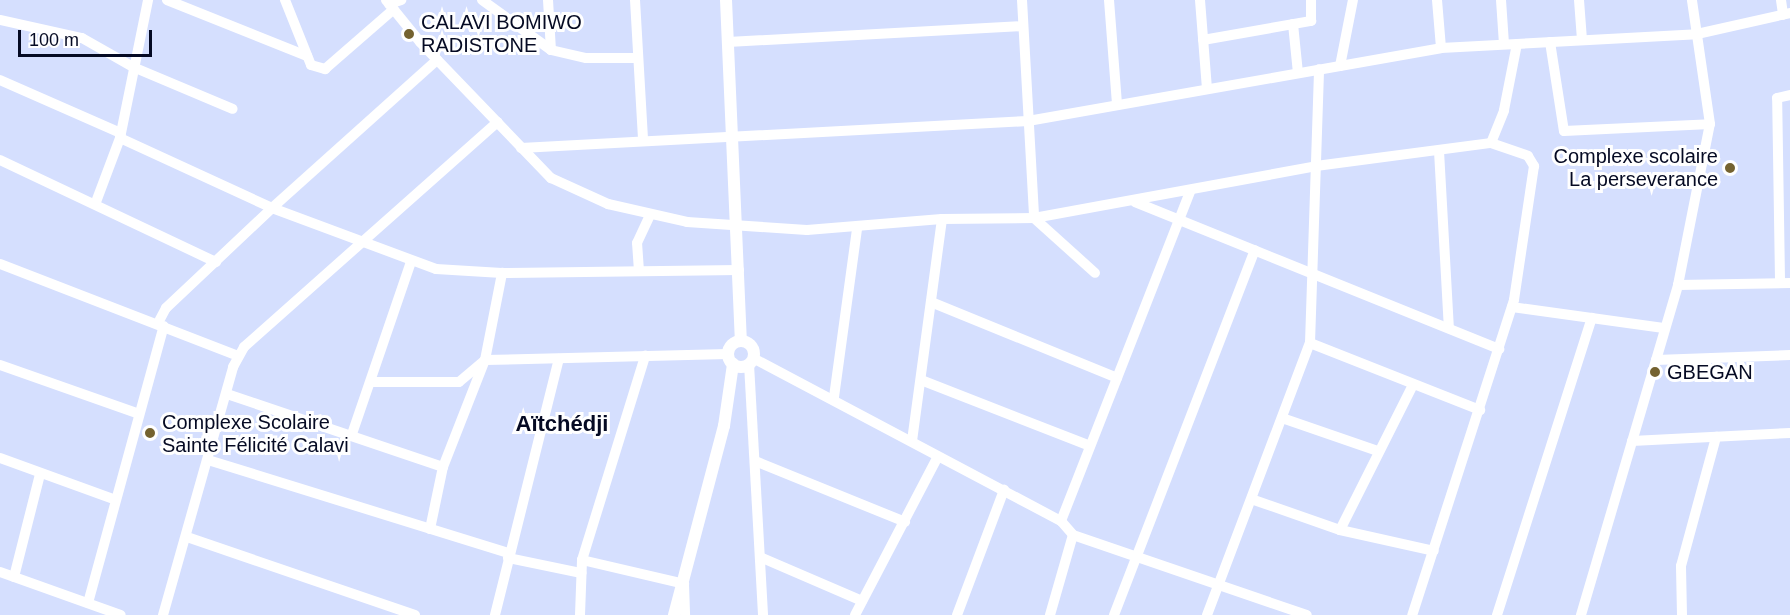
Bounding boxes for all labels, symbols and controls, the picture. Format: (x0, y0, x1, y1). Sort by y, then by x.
place label: CALAVI BOMIWO RADISTONE (421, 11, 582, 58)
scale bar (21, 18, 154, 56)
marker: CALAVI BOMIWO RADISTONE (402, 27, 416, 41)
text: 100 m (29, 30, 79, 50)
place label: Complexe scolaire La perseverance (1553, 144, 1718, 191)
marker: Complexe scolaire La perseverance (1723, 161, 1737, 175)
place label: GBEGAN (1667, 360, 1753, 384)
marker: GBEGAN (1648, 365, 1662, 379)
place label: Complexe Scolaire Sainte Félicité Calavi (162, 410, 349, 457)
district label: Aïtchédji (516, 411, 608, 437)
marker: Complexe Scolaire Sainte Félicité Calavi (143, 426, 157, 440)

